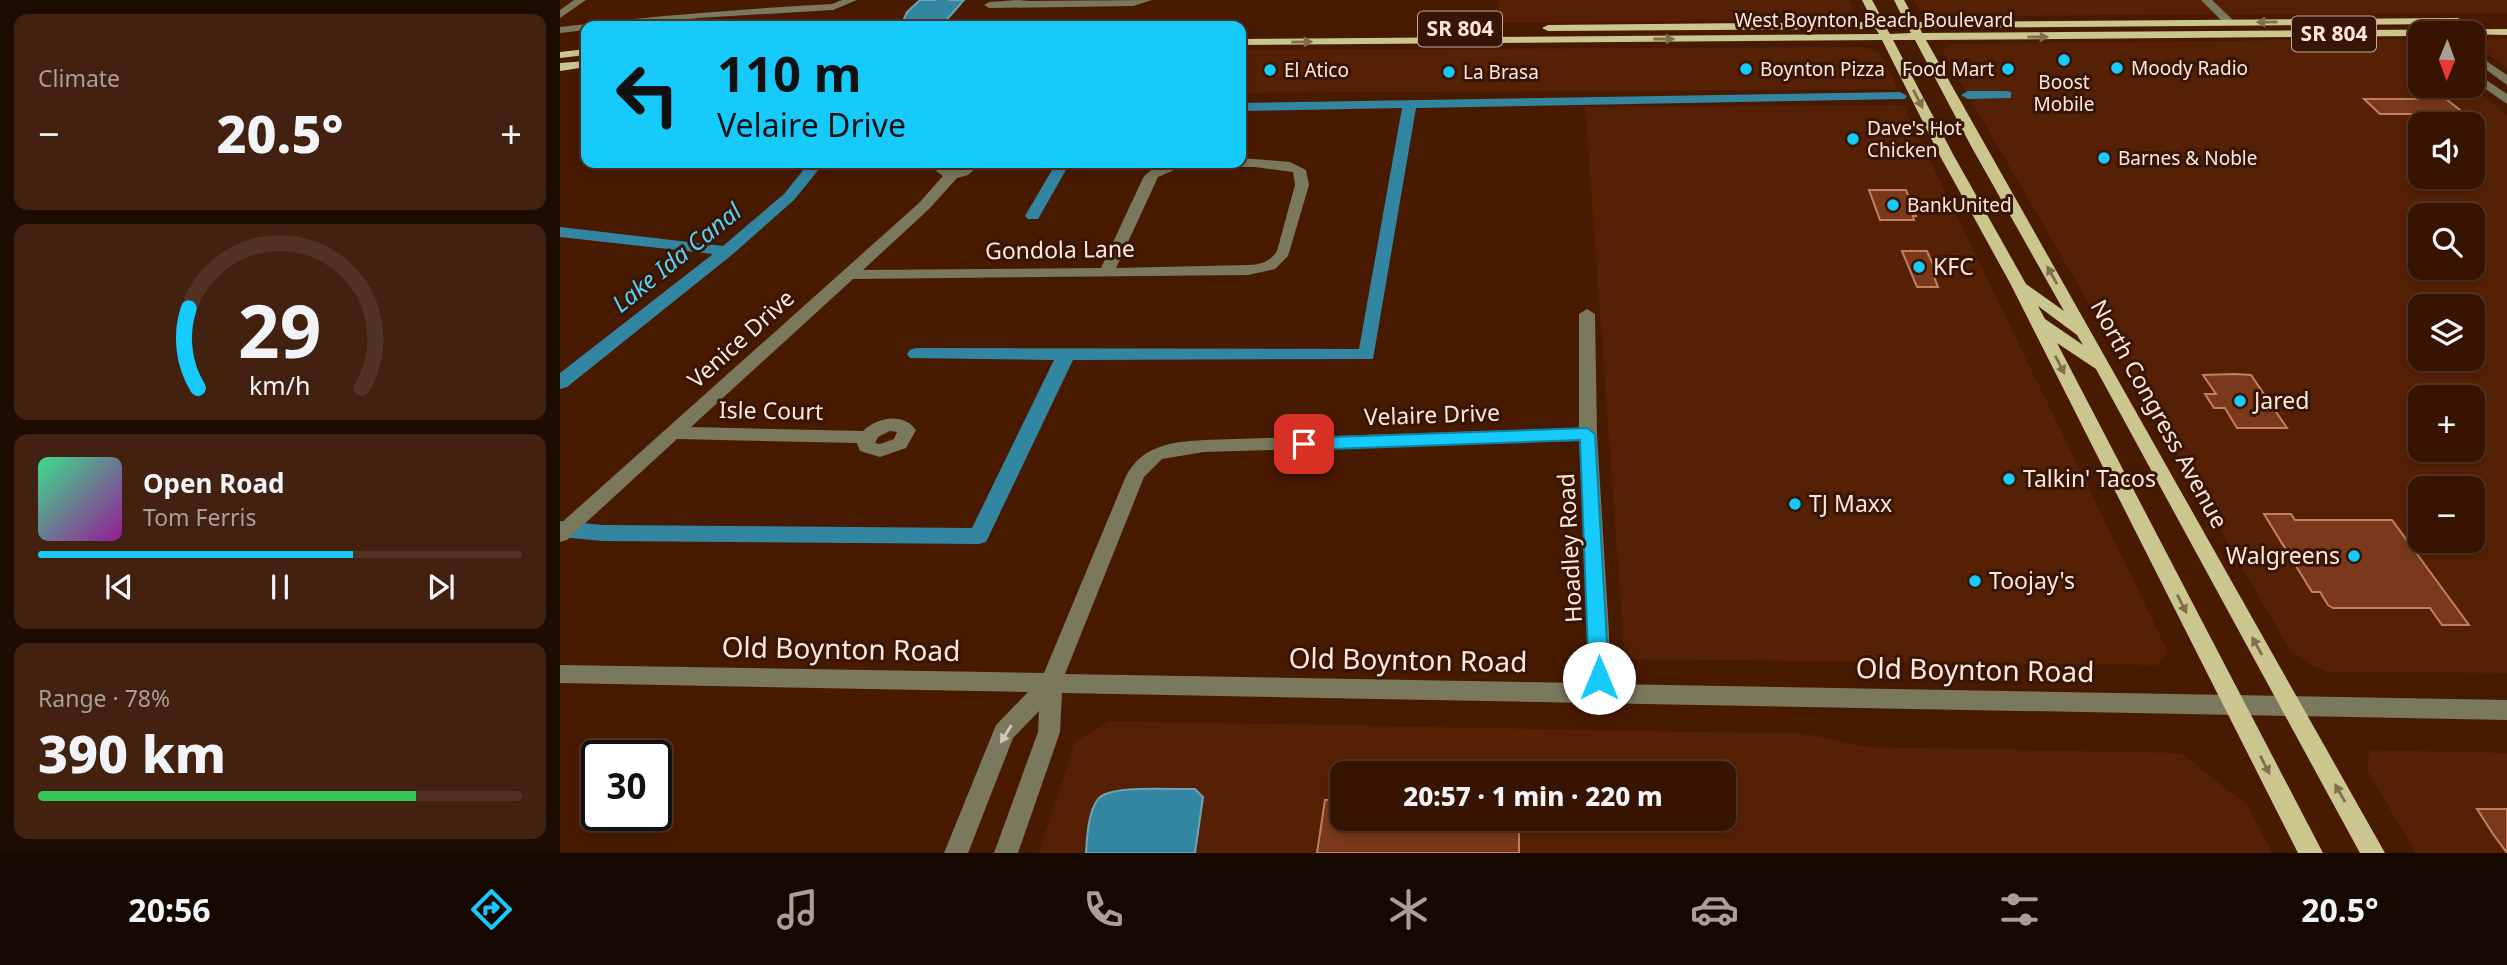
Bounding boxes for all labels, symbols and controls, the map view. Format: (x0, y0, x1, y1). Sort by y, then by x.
street label: West Boynton Beach Boulevard (1735, 7, 2013, 33)
road number: SR 804 (1418, 12, 1502, 46)
one-way arrow (2256, 16, 2278, 28)
road number: SR 804 (2292, 16, 2376, 52)
north arrow (2408, 21, 2485, 98)
map controls (2408, 21, 2485, 553)
one-way arrow (2027, 31, 2049, 43)
one-way arrow (1653, 33, 1675, 45)
one-way arrow (1291, 36, 1313, 48)
text: 110 m (717, 40, 862, 106)
icon: left (602, 49, 693, 140)
marker: Boost Mobile (2056, 52, 2072, 68)
place label: Moody Radio (2131, 55, 2248, 81)
place label: Boynton Pizza (1760, 56, 1885, 82)
place label: Food Mart (1902, 56, 1994, 82)
place label: El Atico (1284, 57, 1349, 83)
place label: La Brasa (1463, 59, 1539, 85)
marker: Moody Radio (2109, 60, 2125, 76)
marker: Boynton Pizza (1738, 61, 1754, 77)
marker: Food Mart (2000, 61, 2016, 77)
text: Climate (38, 62, 120, 94)
marker: El Atico (1262, 62, 1278, 78)
marker: La Brasa (1441, 64, 1457, 80)
place label: Boost Mobile (2034, 69, 2094, 117)
one-way arrow (1912, 89, 1923, 109)
text: 20.5° (217, 97, 343, 168)
text: Velaire Drive (717, 103, 906, 146)
text: − (38, 107, 60, 159)
text: + (500, 107, 522, 159)
button: sound (2408, 112, 2485, 189)
place label: Dave's Hot Chicken (1867, 115, 1962, 163)
marker: Dave's Hot Chicken (1845, 131, 1861, 147)
place label: Barnes & Noble (2118, 145, 2257, 171)
marker: Barnes & Noble (2096, 150, 2112, 166)
place label: BankUnited (1907, 192, 2012, 218)
water label: Lake Ida Canal (604, 194, 748, 319)
marker: BankUnited (1885, 197, 1901, 213)
button: search (2408, 203, 2485, 280)
street label: Gondola Lane (985, 232, 1135, 266)
place label: KFC (1933, 250, 1974, 282)
marker: KFC (1911, 259, 1927, 275)
one-way arrow (2046, 265, 2058, 284)
text: 29 (238, 280, 322, 379)
street label: Venice Drive (680, 282, 801, 395)
street label: North Congress Avenue (2084, 293, 2236, 534)
button: layers (2408, 294, 2485, 371)
one-way arrow (2054, 355, 2066, 375)
text: km/h (249, 367, 311, 401)
place label: Jared (2252, 384, 2309, 416)
button: + (2408, 385, 2485, 462)
street label: Isle Court (719, 393, 823, 427)
marker: Jared (2232, 393, 2248, 409)
street label: Velaire Drive (1363, 396, 1500, 432)
pin (1274, 414, 1334, 474)
icon: arrive (1285, 425, 1323, 463)
place label: Talkin' Tacos (2023, 462, 2156, 494)
text: Open Road (143, 465, 285, 501)
marker: Talkin' Tacos (2001, 471, 2017, 487)
street label: Hoadley Road (1549, 473, 1589, 624)
button: − (2408, 476, 2485, 553)
place label: TJ Maxx (1809, 487, 1892, 519)
marker: TJ Maxx (1787, 496, 1803, 512)
text: Tom Ferris (143, 501, 256, 533)
place label: Walgreens (2226, 539, 2340, 571)
marker: Walgreens (2346, 548, 2362, 564)
place label: Toojay's (1989, 564, 2075, 596)
icon: previous (100, 568, 138, 606)
icon: pause (261, 568, 299, 606)
icon: next (422, 568, 460, 606)
marker: Toojay's (1967, 573, 1983, 589)
one-way arrow (2177, 594, 2188, 614)
street label: Old Boynton Road (721, 627, 961, 669)
one-way arrow (2252, 635, 2264, 655)
street label: Old Boynton Road (1288, 638, 1528, 680)
position arrow (1562, 641, 1636, 715)
street label: Old Boynton Road (1855, 648, 2095, 690)
text: Range · 78% (38, 682, 170, 714)
text: 390 km (38, 717, 226, 788)
one-way arrow (999, 724, 1012, 743)
speed limit sign: 30 (581, 740, 672, 831)
one-way arrow (2259, 755, 2271, 775)
text: 20:57 · 1 min · 220 m (1403, 778, 1663, 814)
one-way arrow (2334, 784, 2346, 803)
icon: directions (467, 885, 516, 934)
icon: music (773, 885, 822, 934)
icon: phone (1079, 885, 1128, 934)
icon: climate (1384, 885, 1433, 934)
icon: car (1690, 885, 1739, 934)
icon: filters (1995, 885, 2044, 934)
text: 20:56 (128, 888, 211, 931)
text: 20.5° (2301, 888, 2379, 931)

